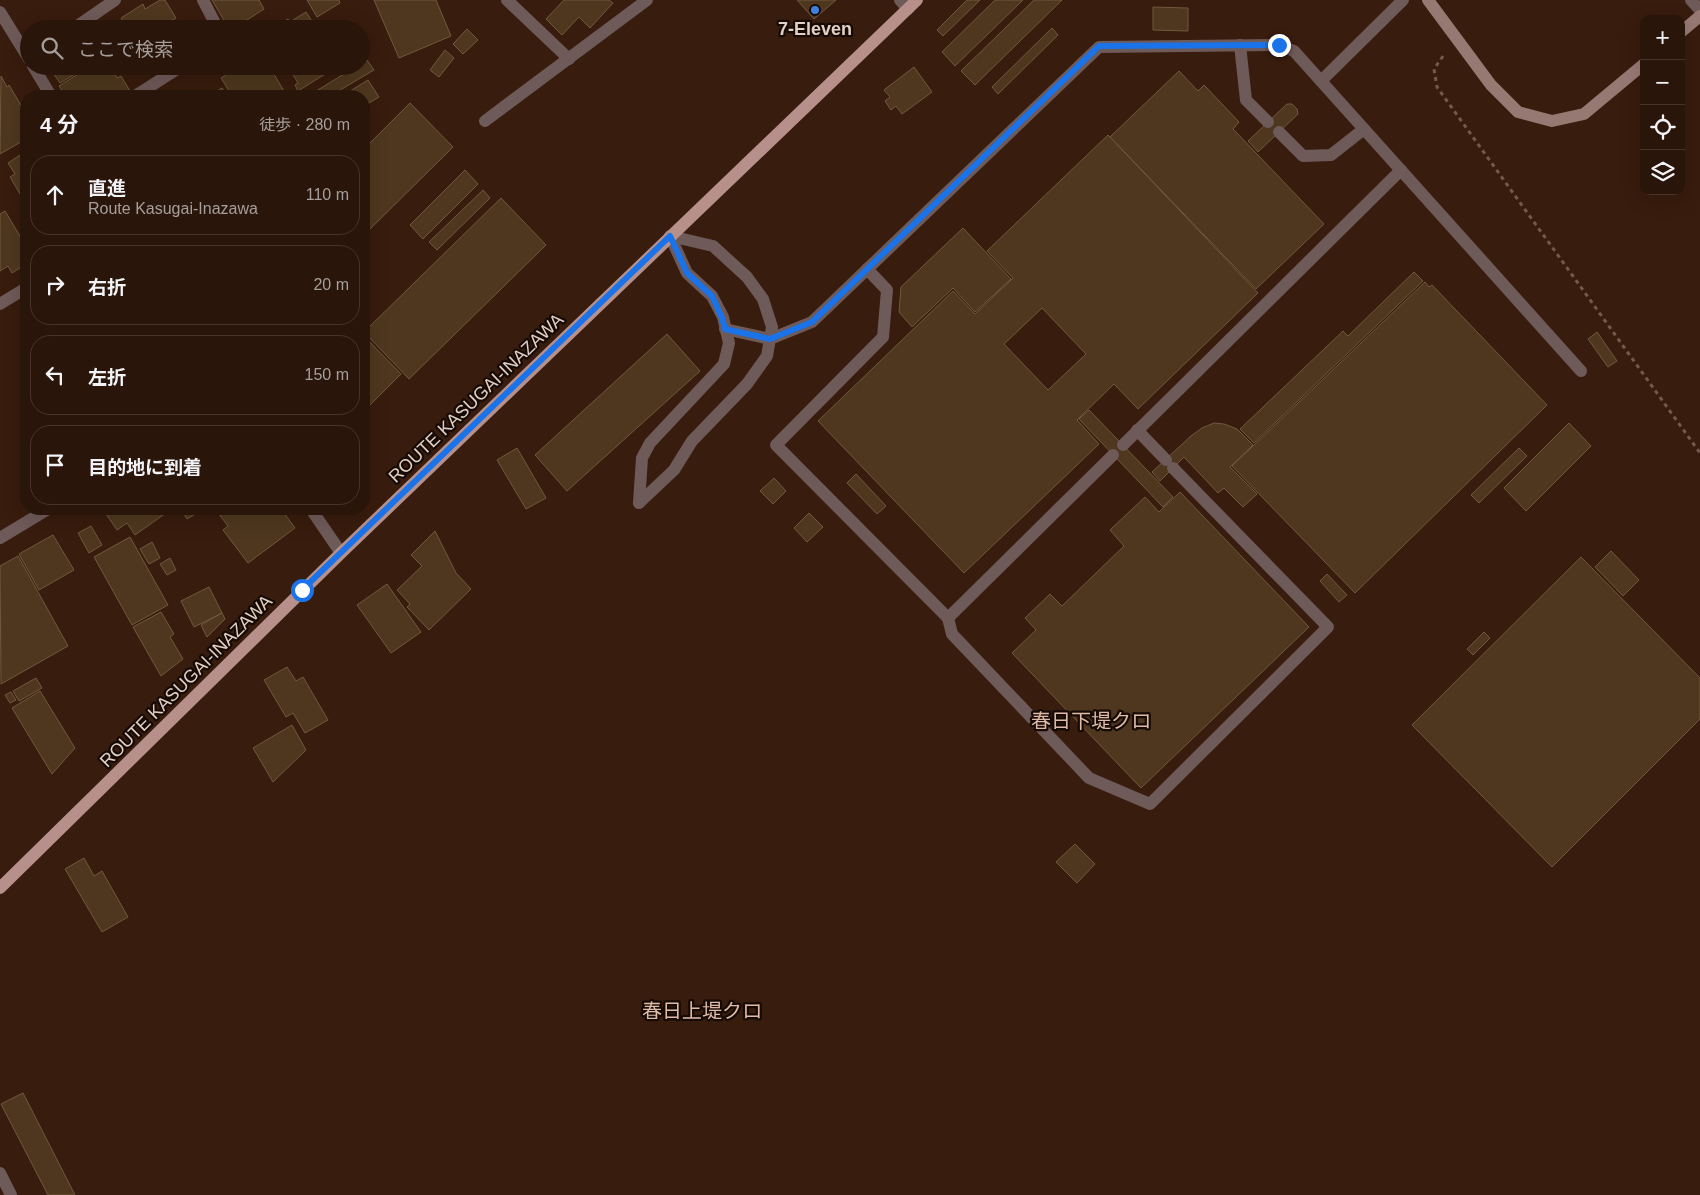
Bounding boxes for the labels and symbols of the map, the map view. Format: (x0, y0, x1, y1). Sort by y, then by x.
marker: 7-Eleven (809, 4, 821, 16)
place label: 7-Eleven (778, 19, 852, 39)
route end (1268, 34, 1291, 57)
street label: ROUTE KASUGAI-INAZAWA (385, 309, 567, 487)
route start (291, 579, 314, 602)
street label: ROUTE KASUGAI-INAZAWA (96, 591, 276, 771)
district label: 春日下堤クロ (1031, 710, 1151, 732)
district label: 春日上堤クロ (642, 1000, 762, 1022)

